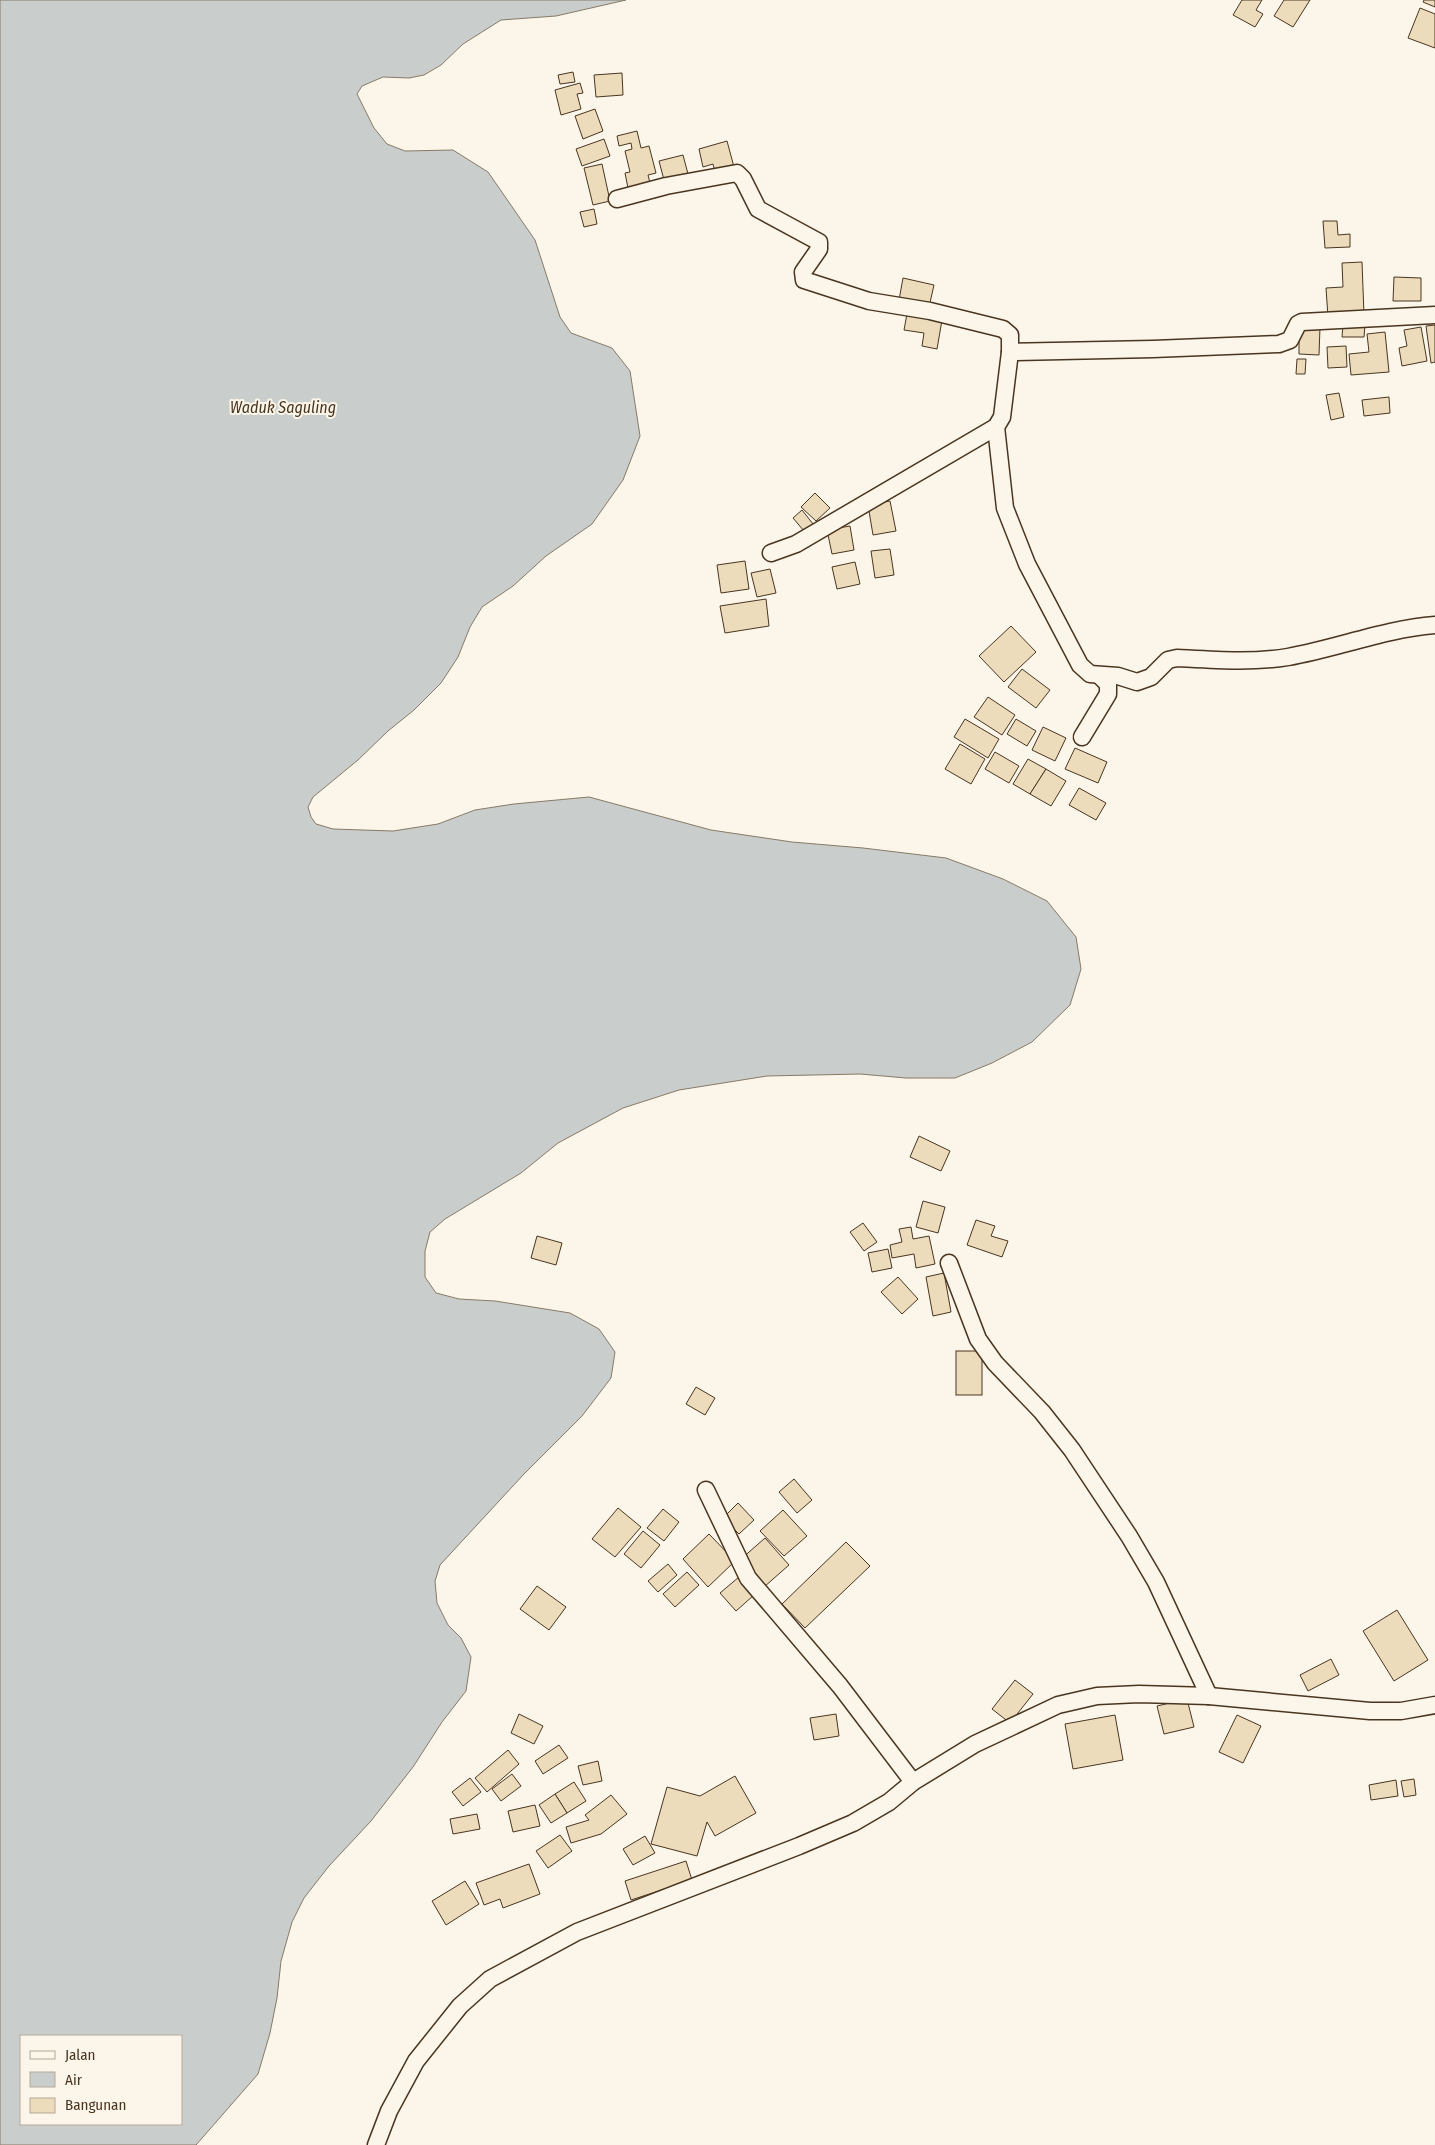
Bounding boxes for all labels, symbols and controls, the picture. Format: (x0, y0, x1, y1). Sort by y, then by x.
water label: Waduk Saguling (230, 398, 336, 417)
legend (20, 2035, 182, 2125)
text: Jalan (65, 2046, 95, 2064)
text: Air (65, 2071, 83, 2089)
text: Bangunan (65, 2096, 126, 2114)

